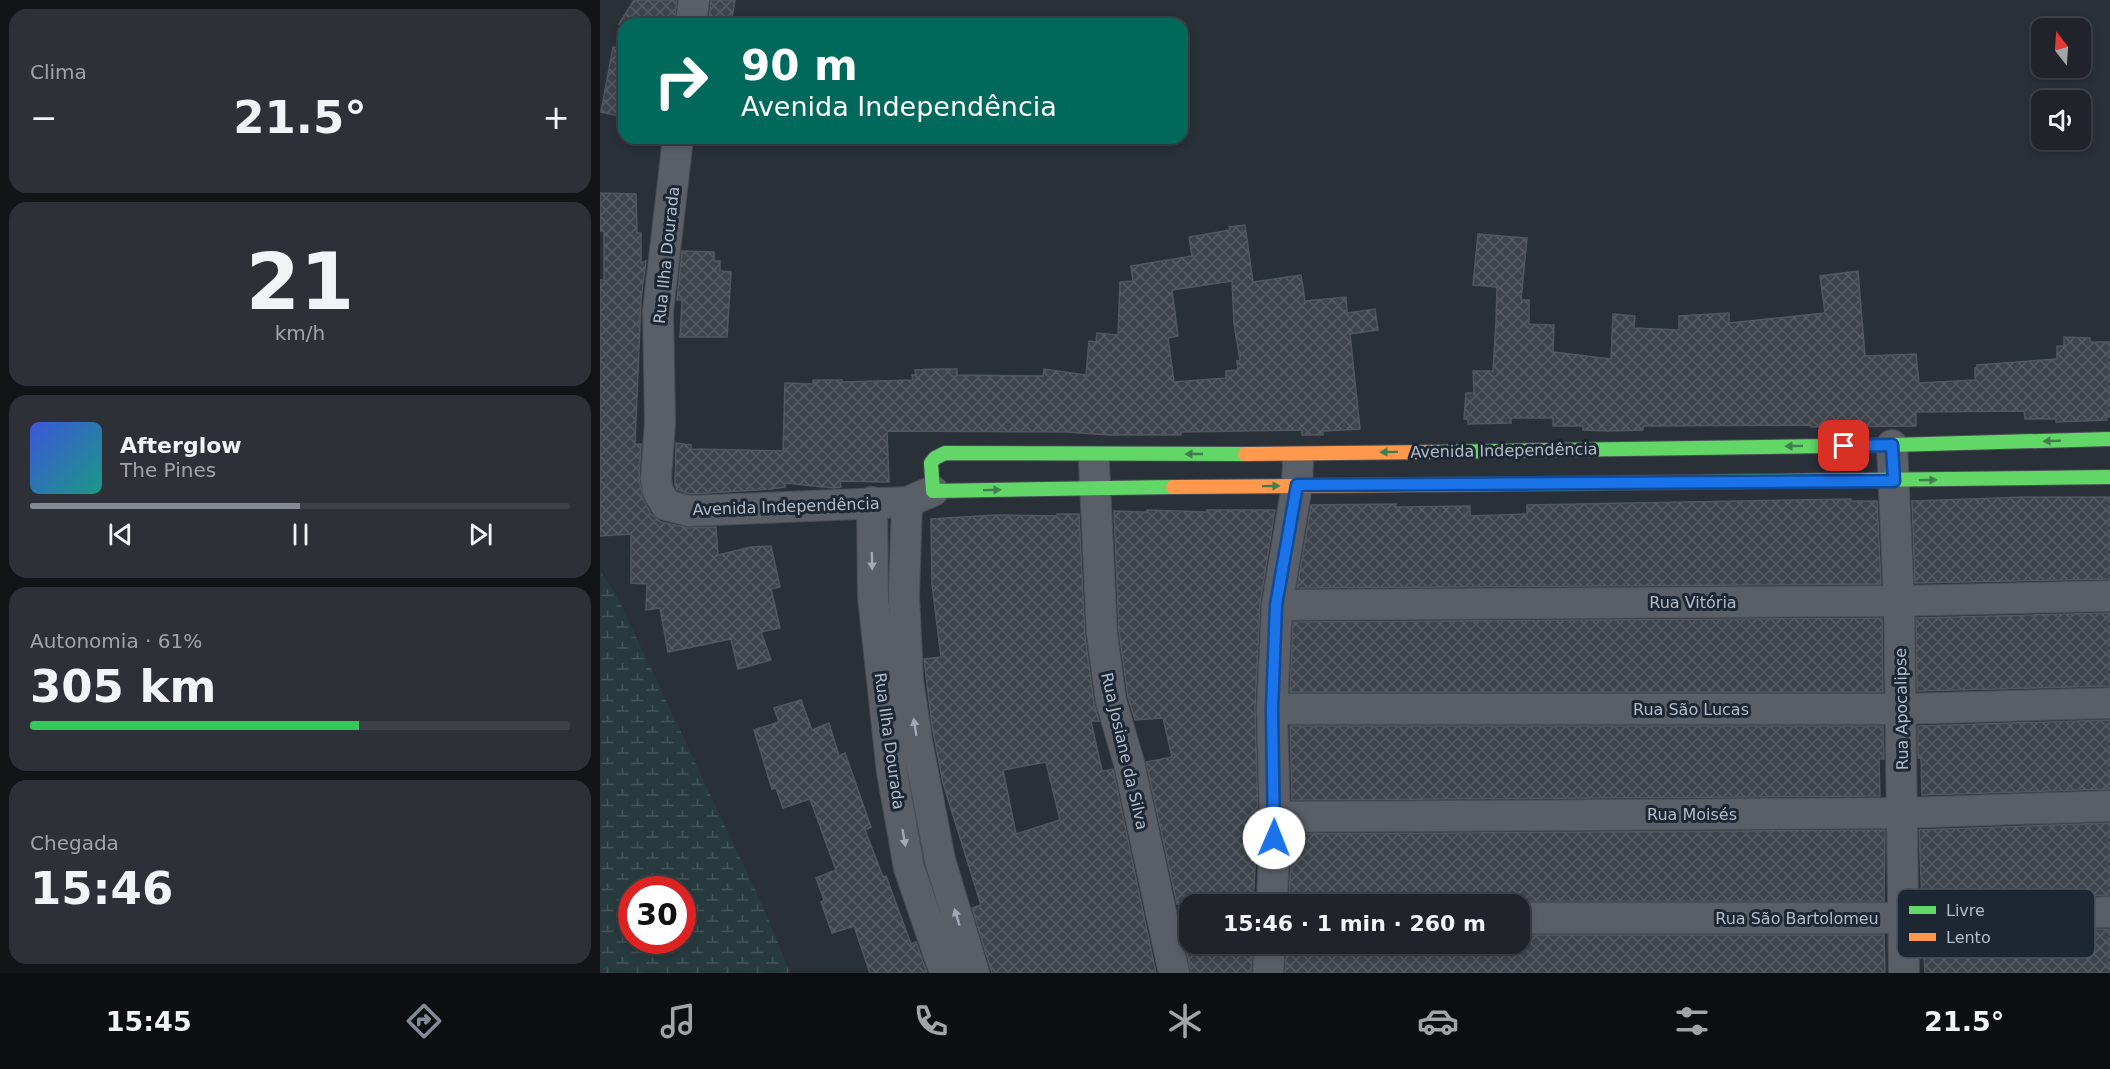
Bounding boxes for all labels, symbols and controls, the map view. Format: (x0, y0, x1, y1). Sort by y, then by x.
north arrow (2031, 18, 2091, 78)
map controls (2031, 18, 2091, 150)
text: 90 m (741, 41, 858, 90)
icon: right (642, 42, 720, 120)
text: Clima (30, 60, 87, 84)
button: sound (2031, 90, 2091, 150)
text: 21.5° (233, 91, 367, 144)
text: Avenida Independência (741, 91, 1057, 122)
text: − (30, 98, 58, 137)
text: + (542, 98, 570, 137)
street label: Rua Ilha Dourada (650, 185, 683, 325)
text: 21 (246, 237, 354, 327)
text: km/h (275, 321, 325, 345)
pin (1818, 420, 1869, 471)
icon: arrive (1827, 429, 1860, 462)
text: Afterglow (120, 433, 242, 458)
one-way arrow (2042, 436, 2061, 445)
street label: Avenida Independência (1410, 439, 1598, 462)
one-way arrow (1784, 441, 1803, 451)
one-way arrow (1379, 447, 1398, 457)
one-way arrow (1184, 449, 1203, 459)
text: The Pines (120, 458, 216, 482)
one-way arrow (1918, 475, 1937, 485)
one-way arrow (1261, 481, 1280, 490)
one-way arrow (982, 485, 1001, 495)
street label: Avenida Independência (692, 494, 880, 519)
icon: previous (104, 518, 137, 551)
icon: pause (284, 518, 317, 551)
icon: next (464, 518, 497, 551)
one-way arrow (867, 551, 877, 570)
street label: Rua Vitória (1649, 593, 1737, 612)
text: Autonomia · 61% (30, 629, 202, 653)
street label: Rua Apocalipse (1891, 648, 1912, 770)
text: 305 km (30, 660, 216, 713)
street label: Rua Ilha Dourada (870, 671, 909, 811)
street label: Rua Josiane da Silva (1097, 671, 1152, 832)
street label: Rua São Lucas (1633, 700, 1749, 719)
one-way arrow (910, 717, 919, 736)
street label: Rua Moisés (1647, 805, 1737, 824)
position arrow (1242, 806, 1306, 870)
one-way arrow (900, 828, 909, 847)
text: Chegada (30, 831, 119, 855)
text: 15:46 (30, 862, 173, 915)
speed limit sign: 30 (618, 876, 696, 954)
legend (1897, 889, 2095, 958)
text: Livre (1946, 901, 1985, 920)
one-way arrow (952, 908, 961, 926)
street label: Rua São Bartolomeu (1715, 909, 1879, 928)
text: 15:46 · 1 min · 260 m (1223, 911, 1486, 936)
text: Lento (1946, 928, 1991, 947)
icon: directions (403, 1000, 445, 1042)
icon: music (657, 1000, 699, 1042)
icon: phone (910, 1000, 952, 1042)
icon: climate (1164, 1000, 1206, 1042)
icon: car (1417, 1000, 1459, 1042)
icon: filters (1671, 1000, 1713, 1042)
text: 15:45 (106, 1006, 192, 1037)
text: 21.5° (1924, 1006, 2004, 1037)

